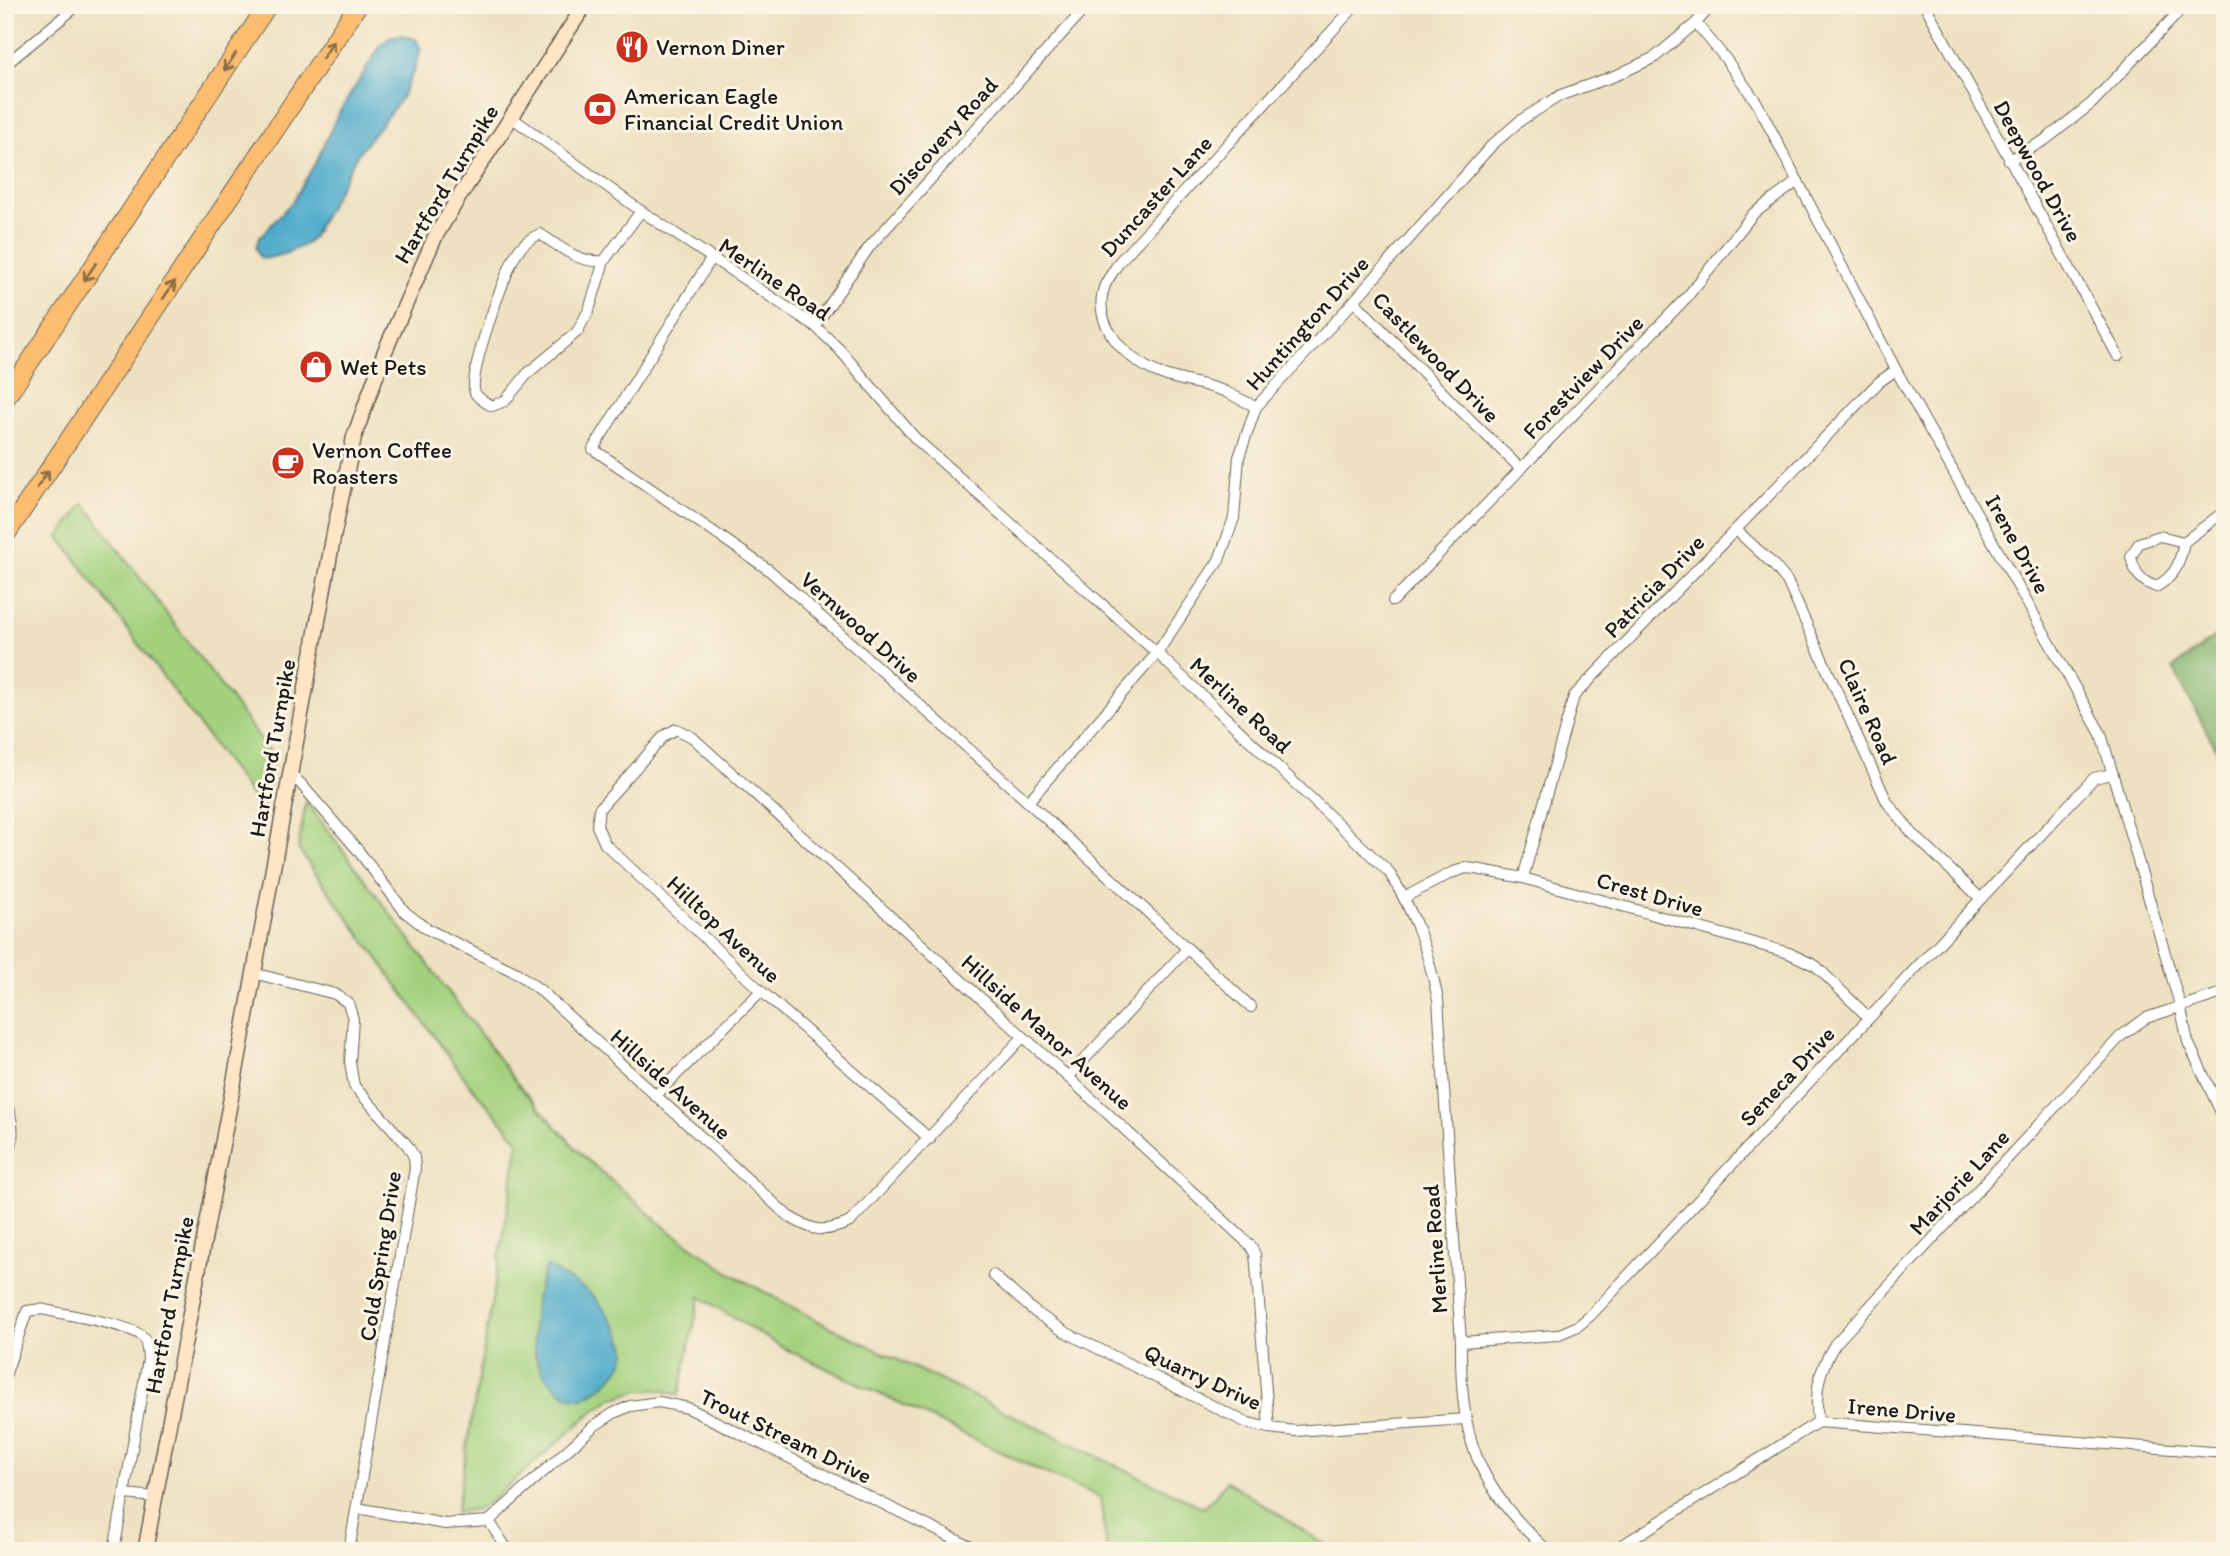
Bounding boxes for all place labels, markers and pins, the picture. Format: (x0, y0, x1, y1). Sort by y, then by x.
restaurant icon: Vernon Diner (613, 28, 651, 66)
place label: Vernon Diner (656, 33, 785, 61)
place label: American Eagle Financial Credit Union (624, 82, 843, 136)
bank icon: American Eagle Financial Credit Union (581, 90, 619, 128)
shop icon: Wet Pets (297, 348, 335, 386)
place label: Wet Pets (340, 353, 427, 381)
place label: Vernon Coffee Roasters (312, 436, 452, 490)
cafe icon: Vernon Coffee Roasters (269, 444, 307, 482)

